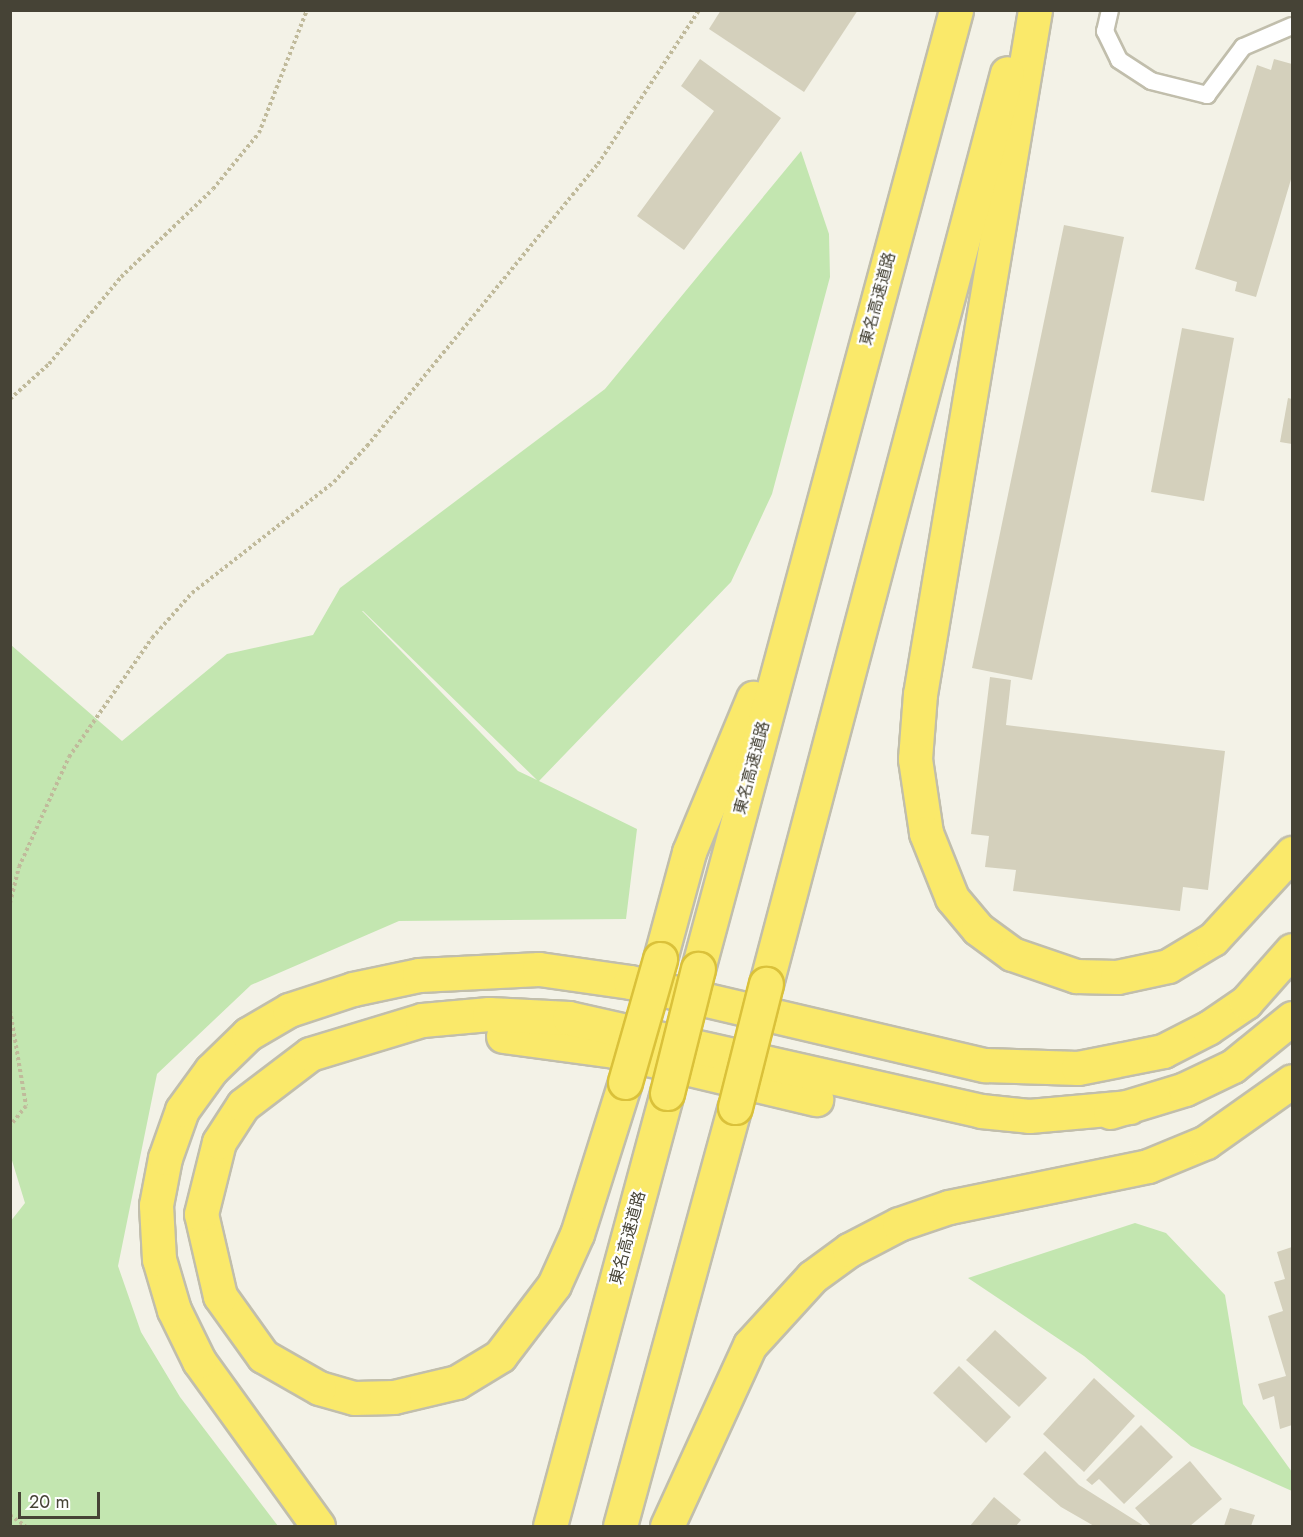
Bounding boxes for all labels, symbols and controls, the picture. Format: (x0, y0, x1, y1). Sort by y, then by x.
street label: 東名高速道路 (856, 250, 900, 348)
street label: 東名高速道路 (730, 719, 774, 817)
street label: 東名高速道路 (606, 1189, 650, 1287)
scale bar (21, 1480, 104, 1518)
text: 20 m (29, 1489, 69, 1515)

